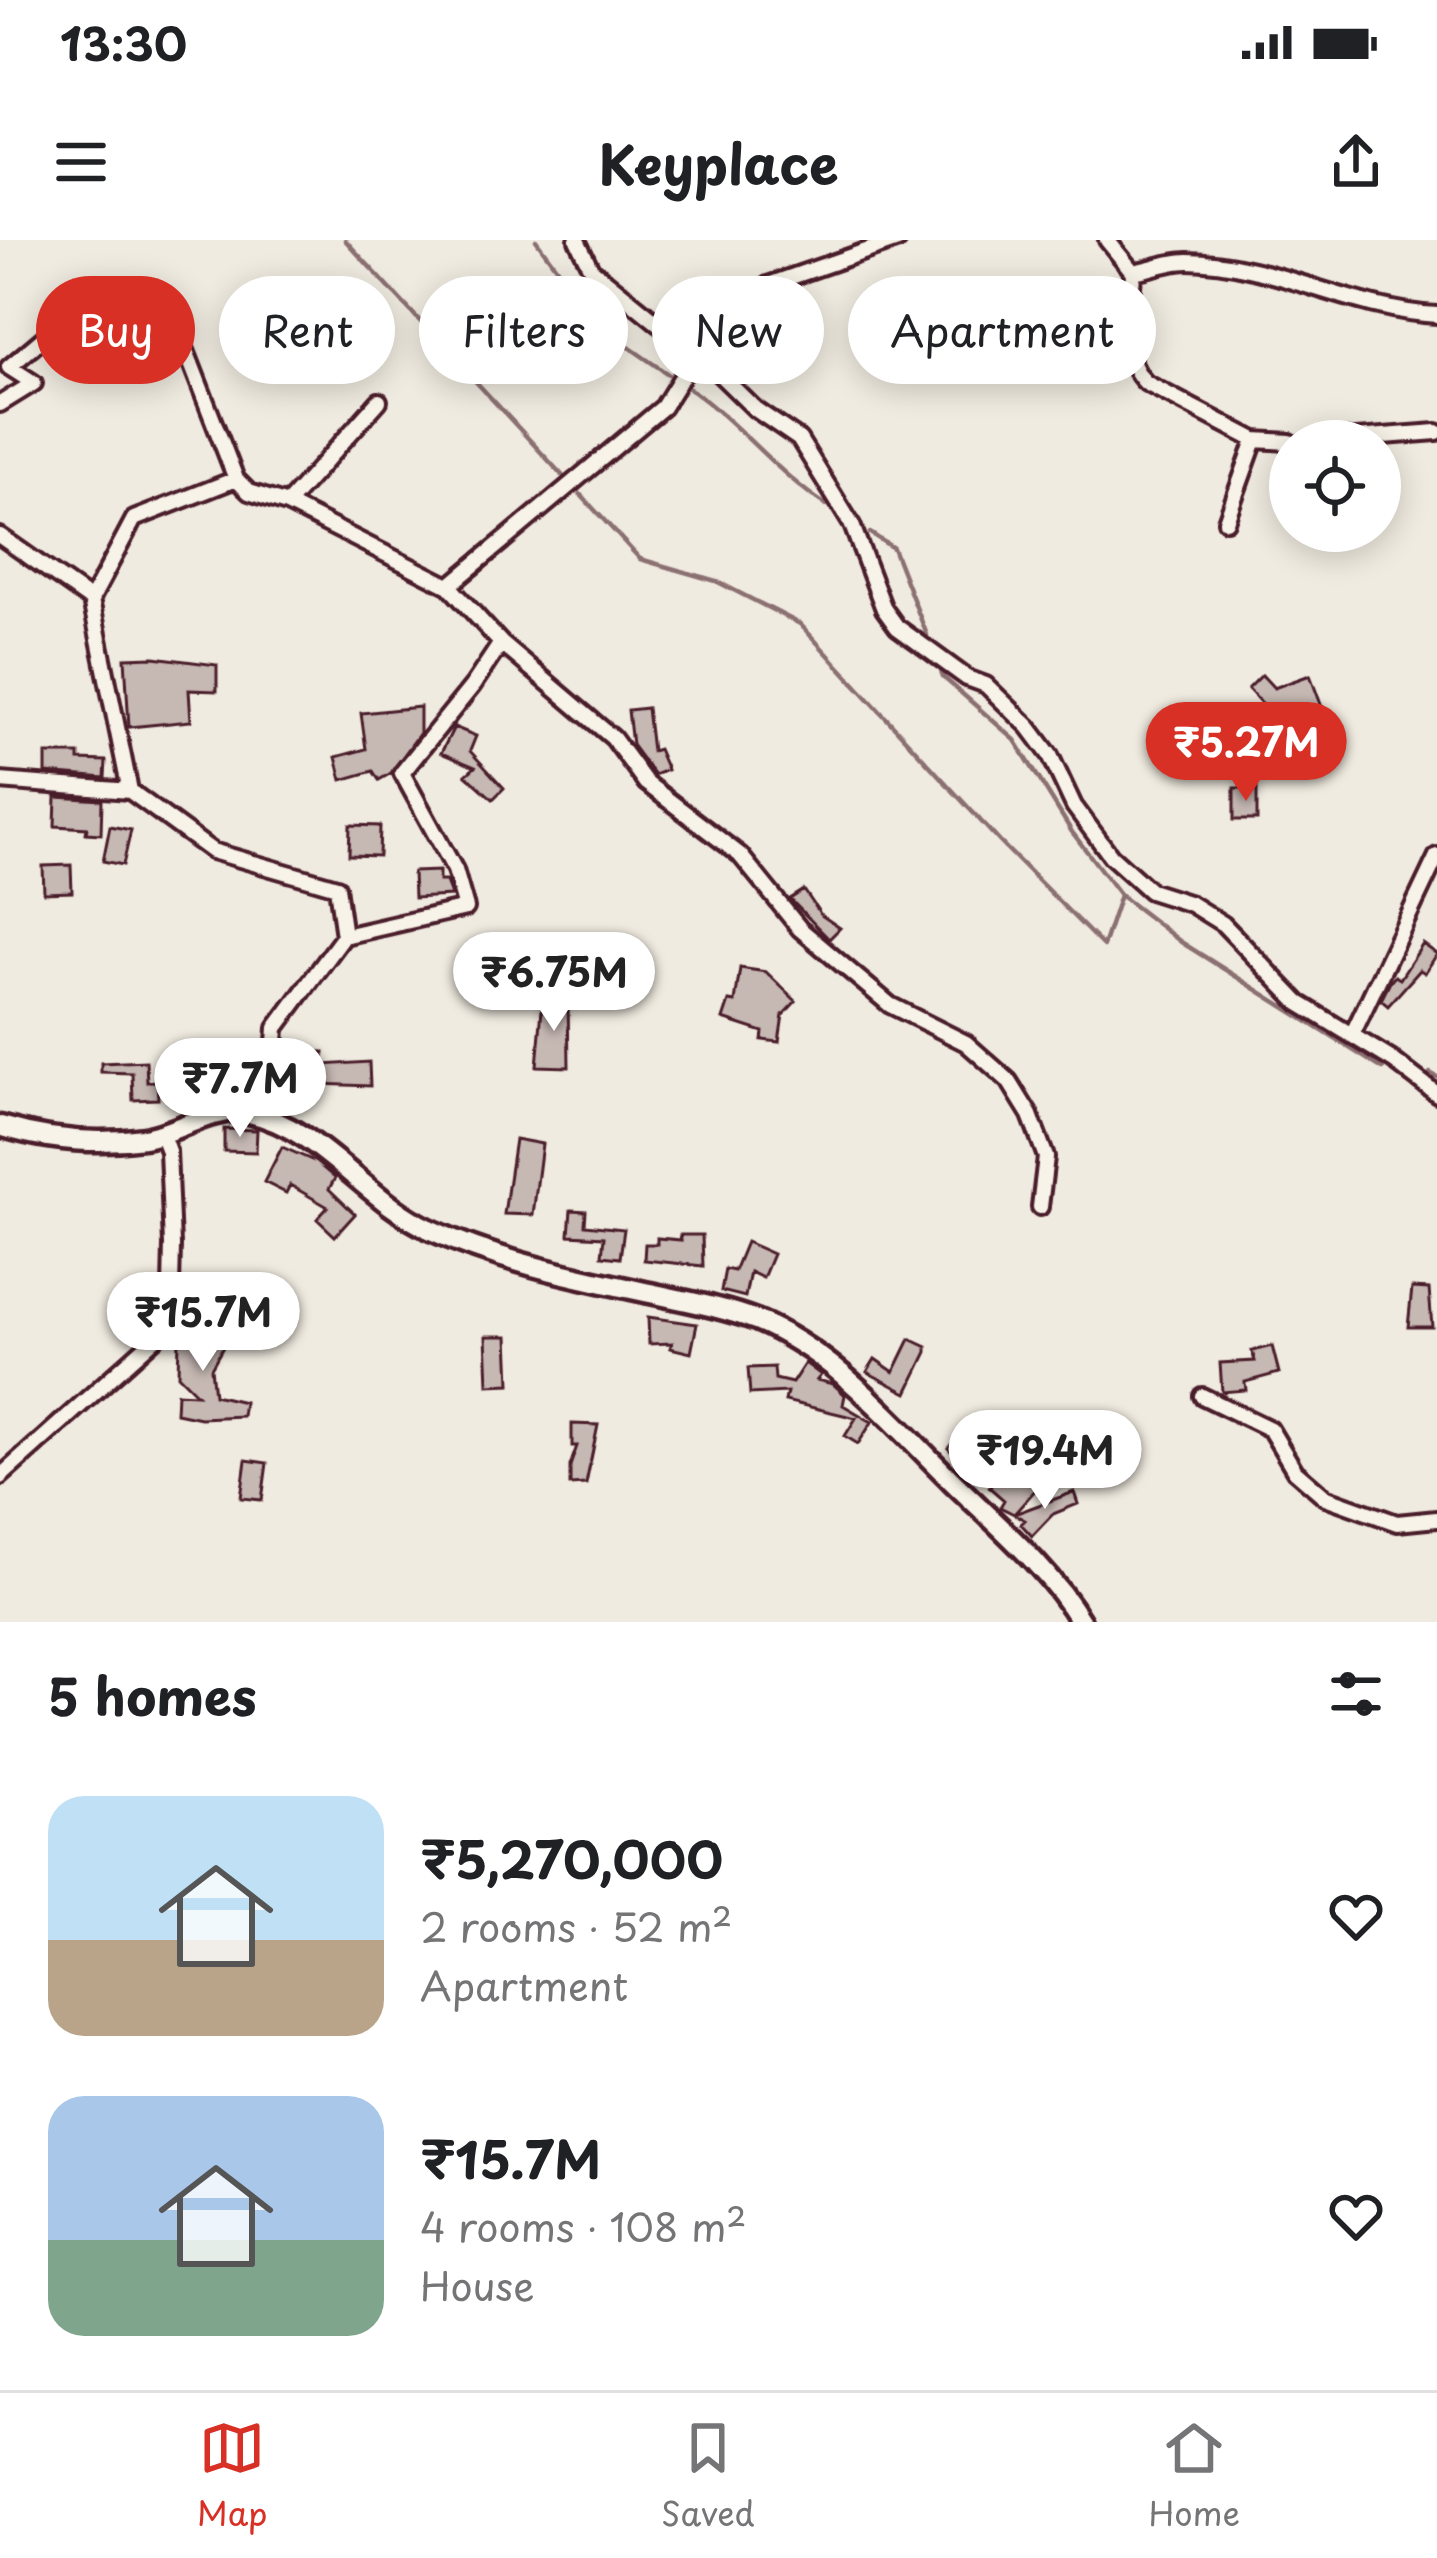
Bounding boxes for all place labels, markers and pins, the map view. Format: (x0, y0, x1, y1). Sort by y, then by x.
pin: ₹5.27M (1148, 702, 1344, 804)
pin: ₹6.75M (456, 932, 652, 1034)
pin: ₹7.7M (156, 1038, 324, 1140)
pin: ₹15.7M (105, 1272, 301, 1374)
pin: ₹19.4M (947, 1410, 1143, 1512)

